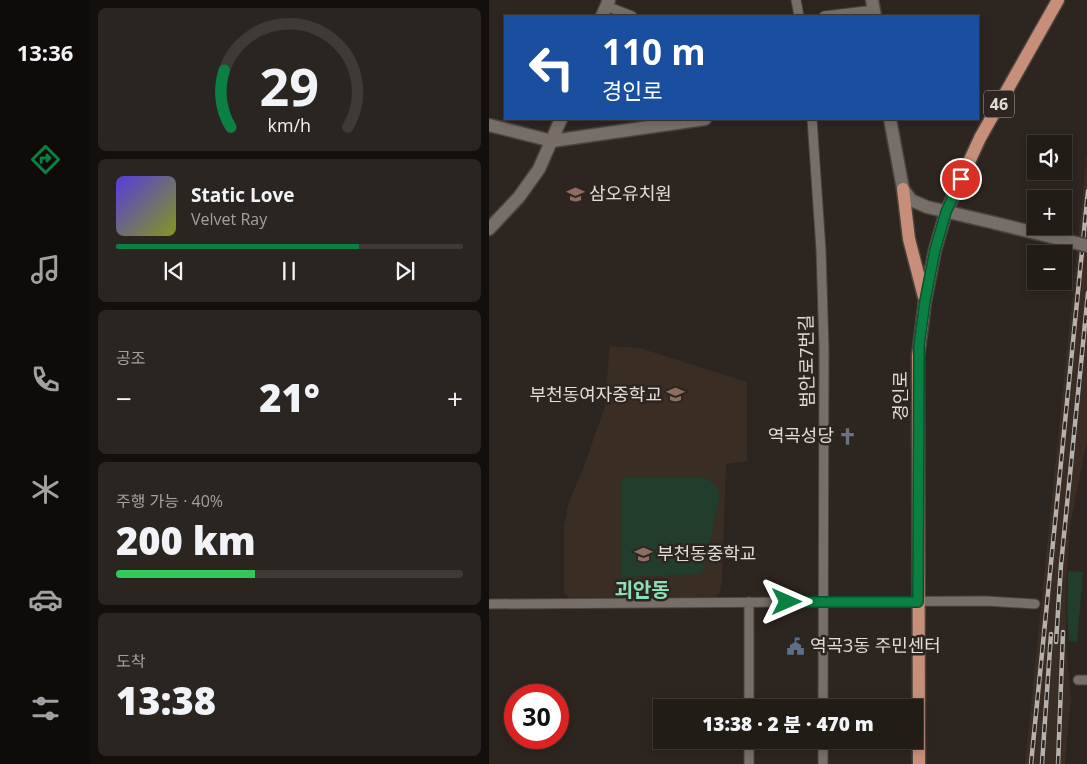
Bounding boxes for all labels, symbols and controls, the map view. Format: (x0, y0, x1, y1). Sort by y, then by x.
text: 110 m (602, 28, 706, 75)
icon: left (519, 35, 584, 100)
text: 13:36 (17, 37, 73, 67)
text: 29 (260, 50, 319, 121)
text: 경인로 (602, 75, 663, 105)
road number: 46 (984, 90, 1014, 118)
text: km/h (268, 113, 311, 137)
map controls (1027, 135, 1072, 290)
button: sound (1027, 135, 1072, 180)
icon: directions (28, 142, 63, 177)
pin (940, 158, 982, 200)
icon: arrive (947, 165, 975, 193)
place label: 삼오유치원 (589, 181, 672, 205)
text: Static Love (191, 182, 294, 208)
school or university icon: 삼오유치원 (565, 184, 585, 204)
button: + (1027, 190, 1072, 235)
text: Velvet Ray (191, 208, 267, 230)
button: − (1027, 245, 1072, 290)
icon: music (28, 252, 63, 287)
icon: previous (160, 257, 188, 285)
icon: pause (275, 257, 303, 285)
icon: next (391, 257, 419, 285)
street label: 범안로7번길 (793, 314, 819, 408)
text: 공조 (116, 347, 145, 369)
icon: phone (28, 362, 63, 397)
text: 21° (259, 371, 320, 423)
street label: 경인로 (888, 371, 912, 421)
text: − (116, 379, 132, 417)
text: + (447, 379, 463, 417)
place label: 부천동여자중학교 (530, 382, 662, 406)
school or university icon: 부천동여자중학교 (666, 385, 686, 405)
place label: 역곡성당 (768, 423, 834, 447)
church icon: 역곡성당 (838, 426, 858, 446)
icon: climate (28, 472, 63, 507)
text: 주행 가능 · 40% (116, 490, 223, 512)
text: 200 km (116, 514, 256, 566)
place label: 부천동중학교 (657, 541, 756, 565)
school or university icon: 부천동중학교 (633, 544, 653, 564)
position arrow (760, 575, 812, 627)
district label: 괴안동 (614, 576, 670, 603)
icon: car (28, 582, 63, 617)
place label: 역곡3동 주민센터 (810, 633, 941, 657)
public building icon: 역곡3동 주민센터 (786, 636, 806, 656)
text: 도착 (116, 650, 145, 672)
text: 13:38 (116, 674, 216, 726)
speed limit sign: 30 (504, 684, 569, 749)
icon: filters (28, 691, 63, 726)
text: 13:38 · 2 분 · 470 m (702, 711, 874, 737)

